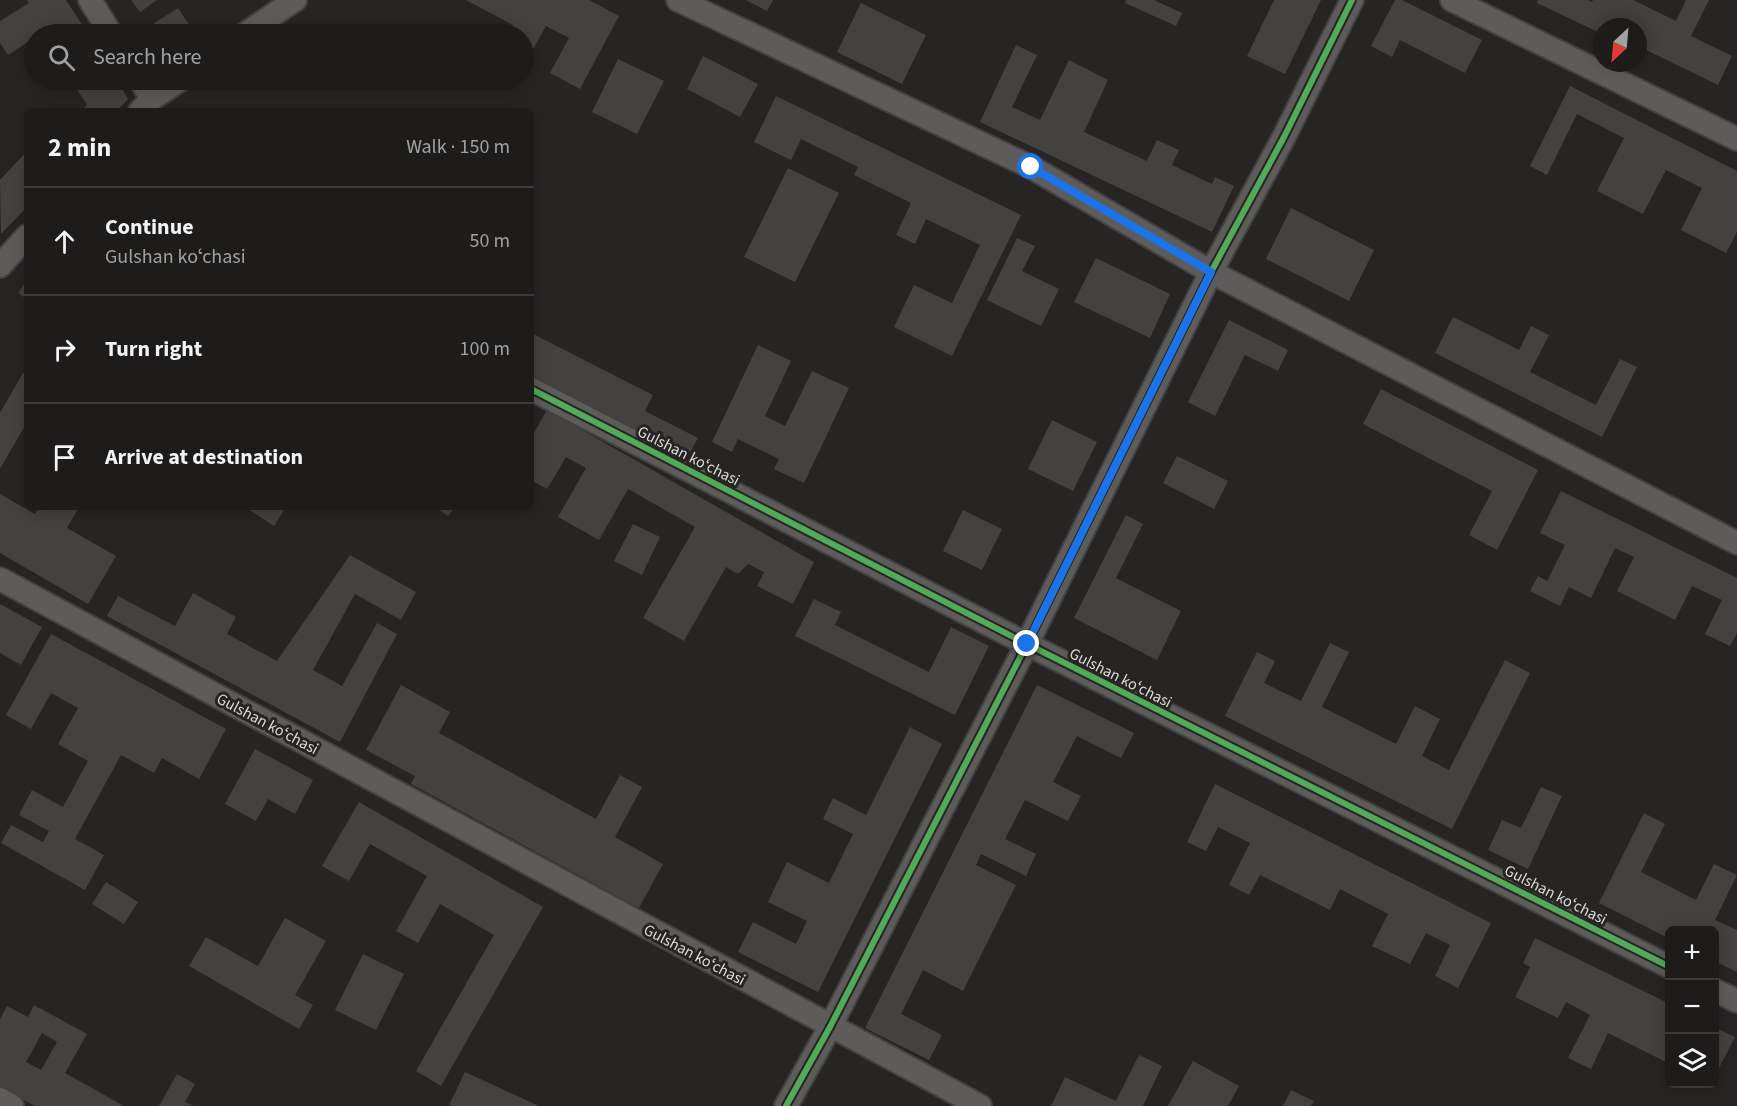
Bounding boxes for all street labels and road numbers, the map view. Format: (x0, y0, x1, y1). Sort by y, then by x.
street label: Gulshan koʻchasi (633, 421, 744, 491)
street label: Gulshan koʻchasi (1065, 643, 1176, 713)
street label: Gulshan koʻchasi (213, 688, 322, 760)
street label: Gulshan koʻchasi (1500, 860, 1611, 930)
street label: Gulshan koʻchasi (640, 919, 749, 991)

